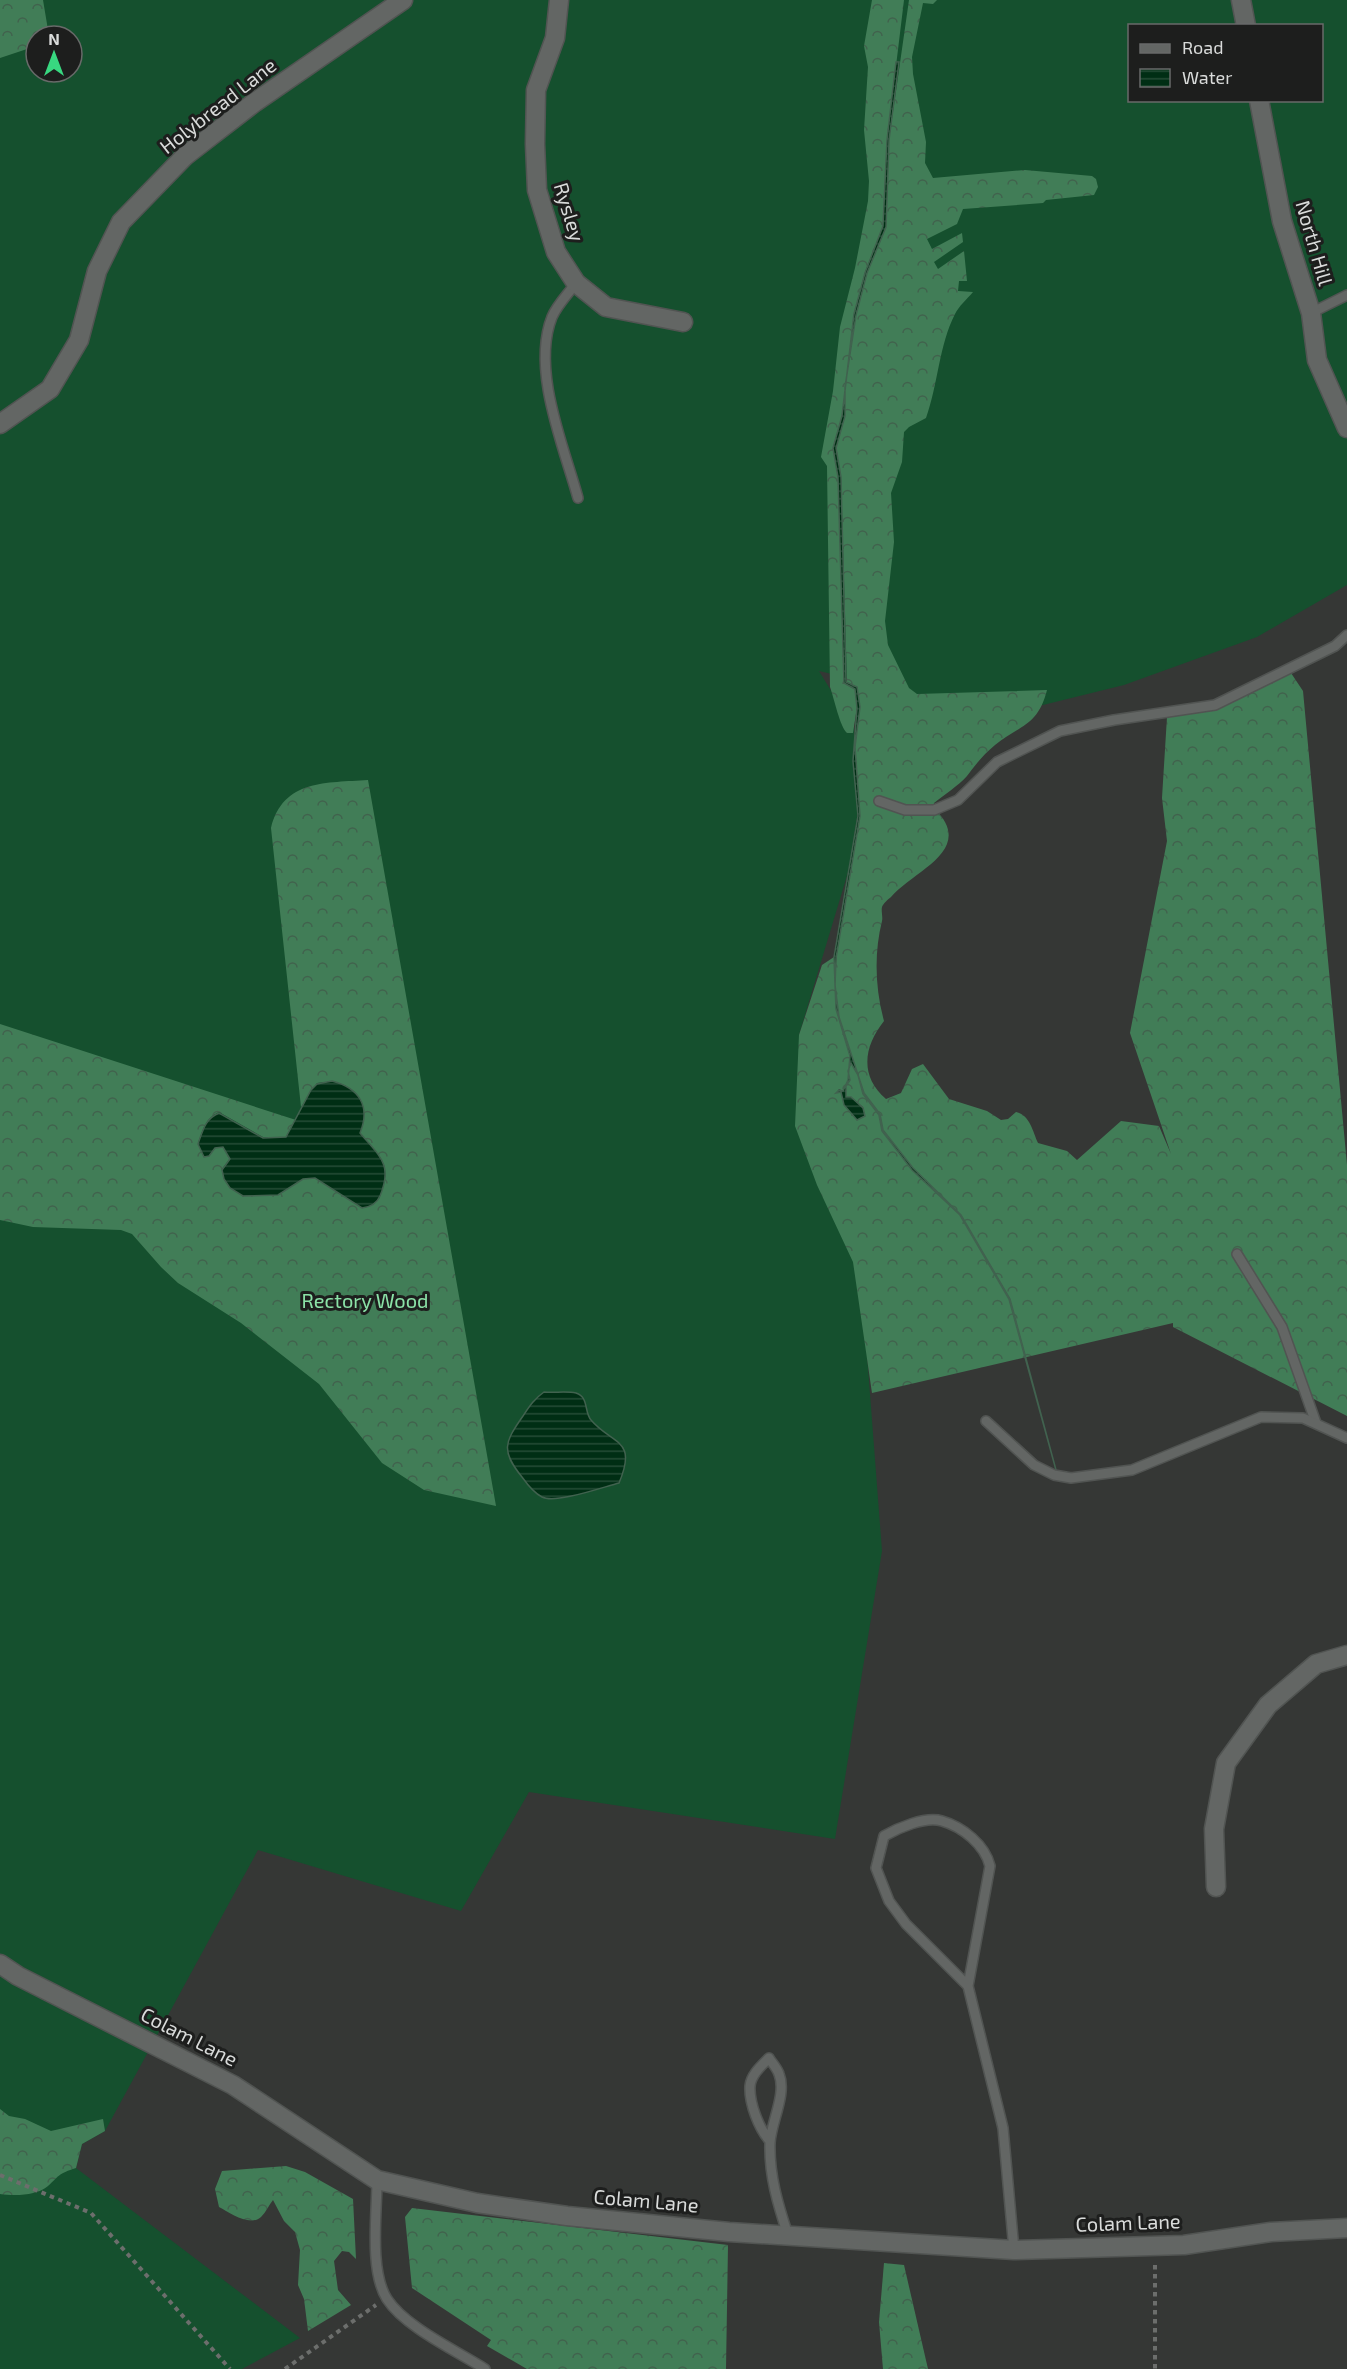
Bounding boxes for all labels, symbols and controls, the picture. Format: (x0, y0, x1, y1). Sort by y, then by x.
north arrow (24, 24, 84, 84)
legend (1128, 24, 1323, 102)
text: N (48, 29, 60, 48)
text: Road (1182, 36, 1223, 58)
street label: Holybread Lane (154, 52, 280, 158)
text: Water (1182, 66, 1232, 88)
street label: Rysley (550, 179, 590, 244)
street label: North Hill (1291, 197, 1339, 288)
park label: Rectory Wood (302, 1288, 428, 1312)
street label: Colam Lane (137, 2002, 242, 2071)
street label: Colam Lane (593, 2183, 700, 2217)
street label: Colam Lane (1075, 2208, 1181, 2236)

